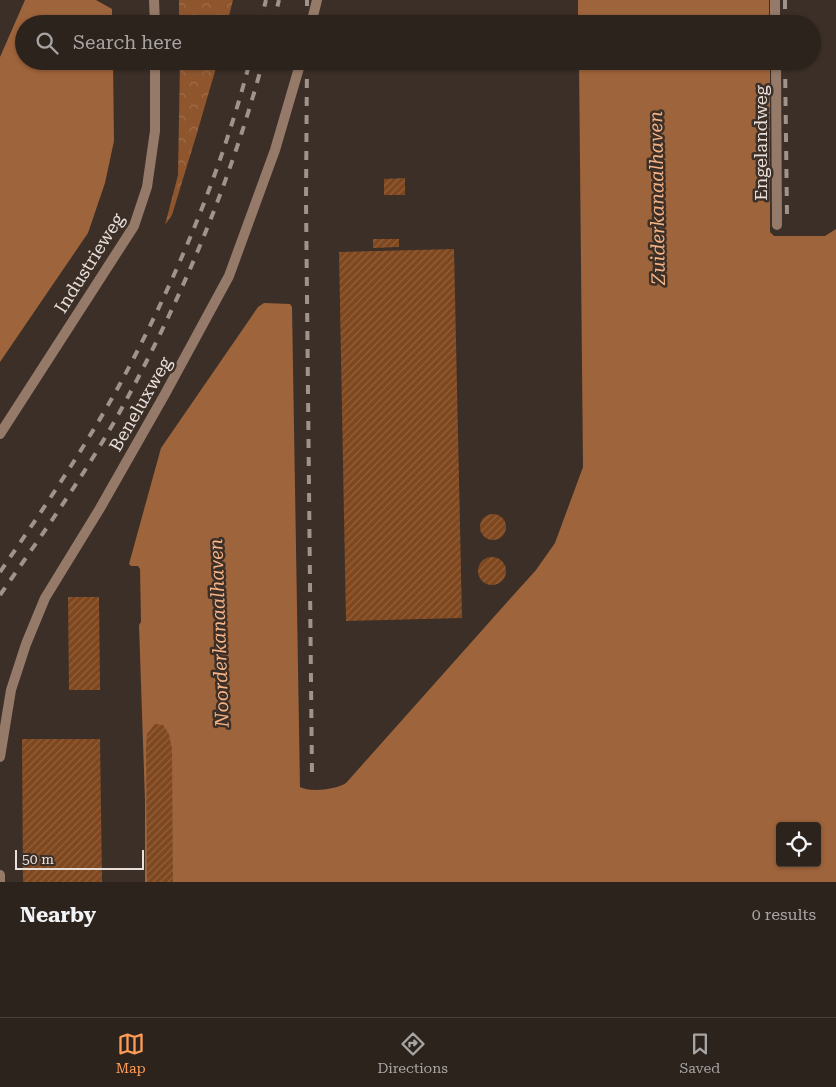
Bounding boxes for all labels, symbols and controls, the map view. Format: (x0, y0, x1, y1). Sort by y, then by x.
search box (15, 15, 821, 70)
icon: search (33, 29, 61, 57)
text: Search here (73, 31, 182, 54)
street label: Engelandweg (750, 84, 771, 201)
water label: Zuiderkanaalhaven (644, 111, 670, 286)
street label: Industrieweg (50, 209, 128, 317)
street label: Beneluxweg (104, 352, 176, 455)
water label: Noorderkanaalhaven (204, 538, 234, 729)
map controls (776, 822, 821, 867)
button: locate (776, 822, 821, 867)
scale bar (15, 847, 144, 870)
text: 50 m (22, 851, 54, 867)
text: Nearby (20, 903, 96, 927)
text: 0 results (752, 905, 816, 924)
tab: Map (116, 1030, 146, 1076)
tab: Directions (377, 1030, 448, 1076)
tab: Saved (680, 1030, 720, 1076)

